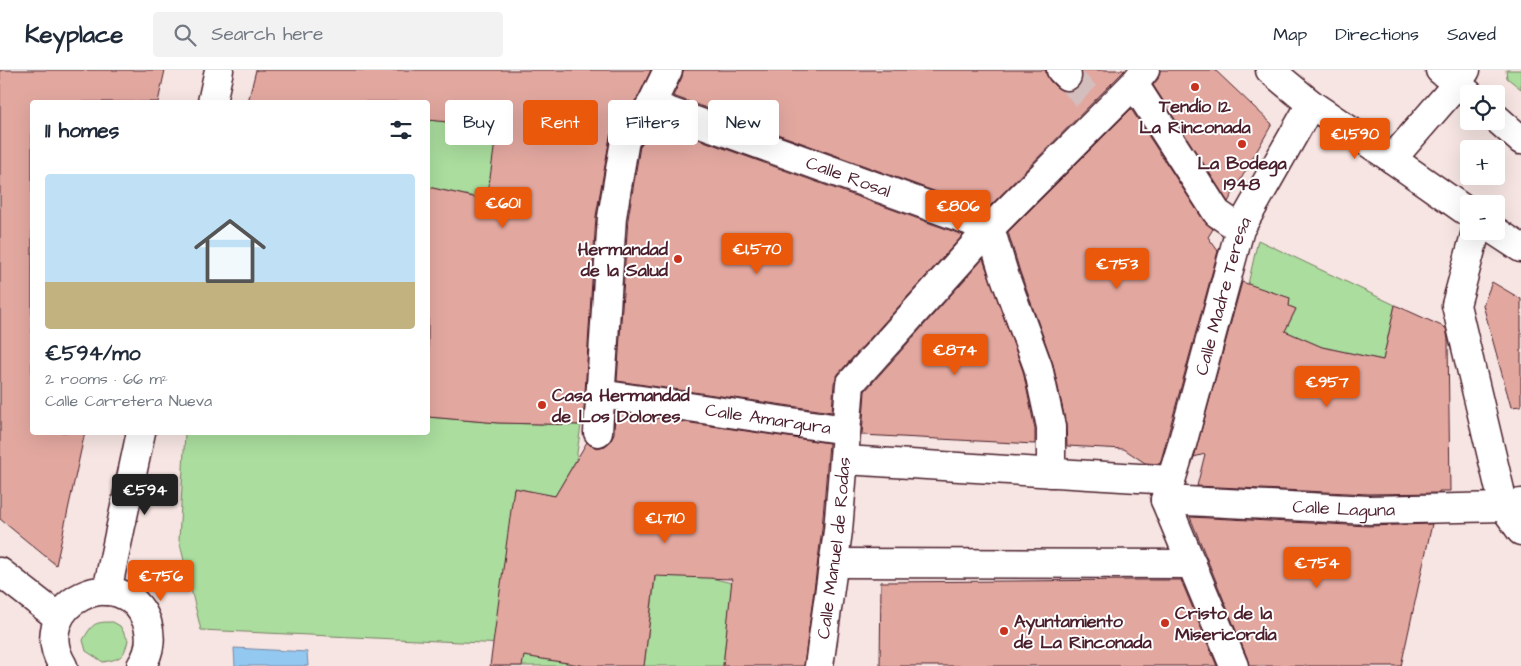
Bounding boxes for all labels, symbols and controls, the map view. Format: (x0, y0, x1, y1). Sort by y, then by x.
search box (153, 12, 503, 57)
text: Keyplace (25, 18, 123, 52)
icon: search (171, 21, 199, 49)
text: Search here (211, 21, 323, 48)
text: Map (1273, 22, 1307, 47)
text: Directions (1335, 22, 1419, 47)
text: Saved (1447, 22, 1496, 47)
marker: Tendío 12 La Rinconada (1189, 81, 1201, 93)
map controls (1460, 85, 1505, 240)
button: locate (1460, 85, 1505, 130)
place label: Tendío 12 La Rinconada (1139, 94, 1252, 140)
chip: Buy (445, 100, 513, 145)
chip: Rent (523, 100, 598, 145)
chip: Filters (608, 100, 698, 145)
chip: New (708, 100, 779, 145)
text: 11 homes (45, 116, 119, 145)
icon: filters (387, 116, 415, 144)
pin: €1,590 (1314, 118, 1396, 160)
text: €1,590 (1331, 123, 1379, 145)
marker: La Bodega 1948 (1236, 138, 1248, 150)
button: + (1460, 140, 1505, 185)
street label: Calle Rosal (802, 150, 894, 204)
place label: La Bodega 1948 (1197, 151, 1287, 197)
pin: €601 (473, 186, 533, 229)
pin: €806 (928, 190, 988, 232)
text: €601 (486, 192, 520, 214)
text: €806 (936, 195, 980, 217)
button: − (1460, 195, 1505, 240)
icon: home (185, 206, 275, 296)
street label: Calle Madre Teresa (1189, 212, 1258, 378)
pin: €1,570 (716, 232, 798, 275)
place label: Hermandad de la Salud (578, 237, 669, 283)
text: €1,570 (733, 238, 781, 260)
pin: €753 (1087, 248, 1147, 290)
marker: Hermandad de la Salud (672, 253, 684, 265)
text: €753 (1096, 253, 1138, 275)
pin: €874 (925, 334, 985, 376)
text: €594/mo (45, 339, 141, 368)
text: €874 (933, 339, 977, 361)
pin: €957 (1297, 366, 1357, 408)
text: 2 rooms · 66 m² (45, 368, 168, 390)
text: €957 (1306, 371, 1349, 393)
place label: Casa Hermandad de Los Dolores (551, 383, 690, 429)
text: Calle Carretera Nueva (45, 390, 212, 412)
street label: Calle Amargura (704, 398, 833, 441)
marker: Casa Hermandad de Los Dolores (536, 399, 548, 411)
street label: Calle Manuel de Rodas (811, 456, 857, 641)
pin: €594 (115, 474, 175, 516)
text: €594 (123, 479, 167, 501)
street label: Calle Laguna (1292, 494, 1395, 524)
pin: €1,710 (624, 502, 706, 544)
text: €1,710 (645, 507, 685, 529)
pin: €754 (1287, 546, 1347, 589)
text: €754 (1295, 552, 1339, 574)
pin: €756 (131, 560, 191, 602)
text: €756 (139, 565, 183, 587)
place label: Cristo de la Misericordia (1175, 601, 1277, 647)
place label: Ayuntamiento de La Rinconada (1013, 609, 1152, 655)
marker: Cristo de la Misericordia (1159, 617, 1171, 629)
marker: Ayuntamiento de La Rinconada (998, 625, 1010, 637)

